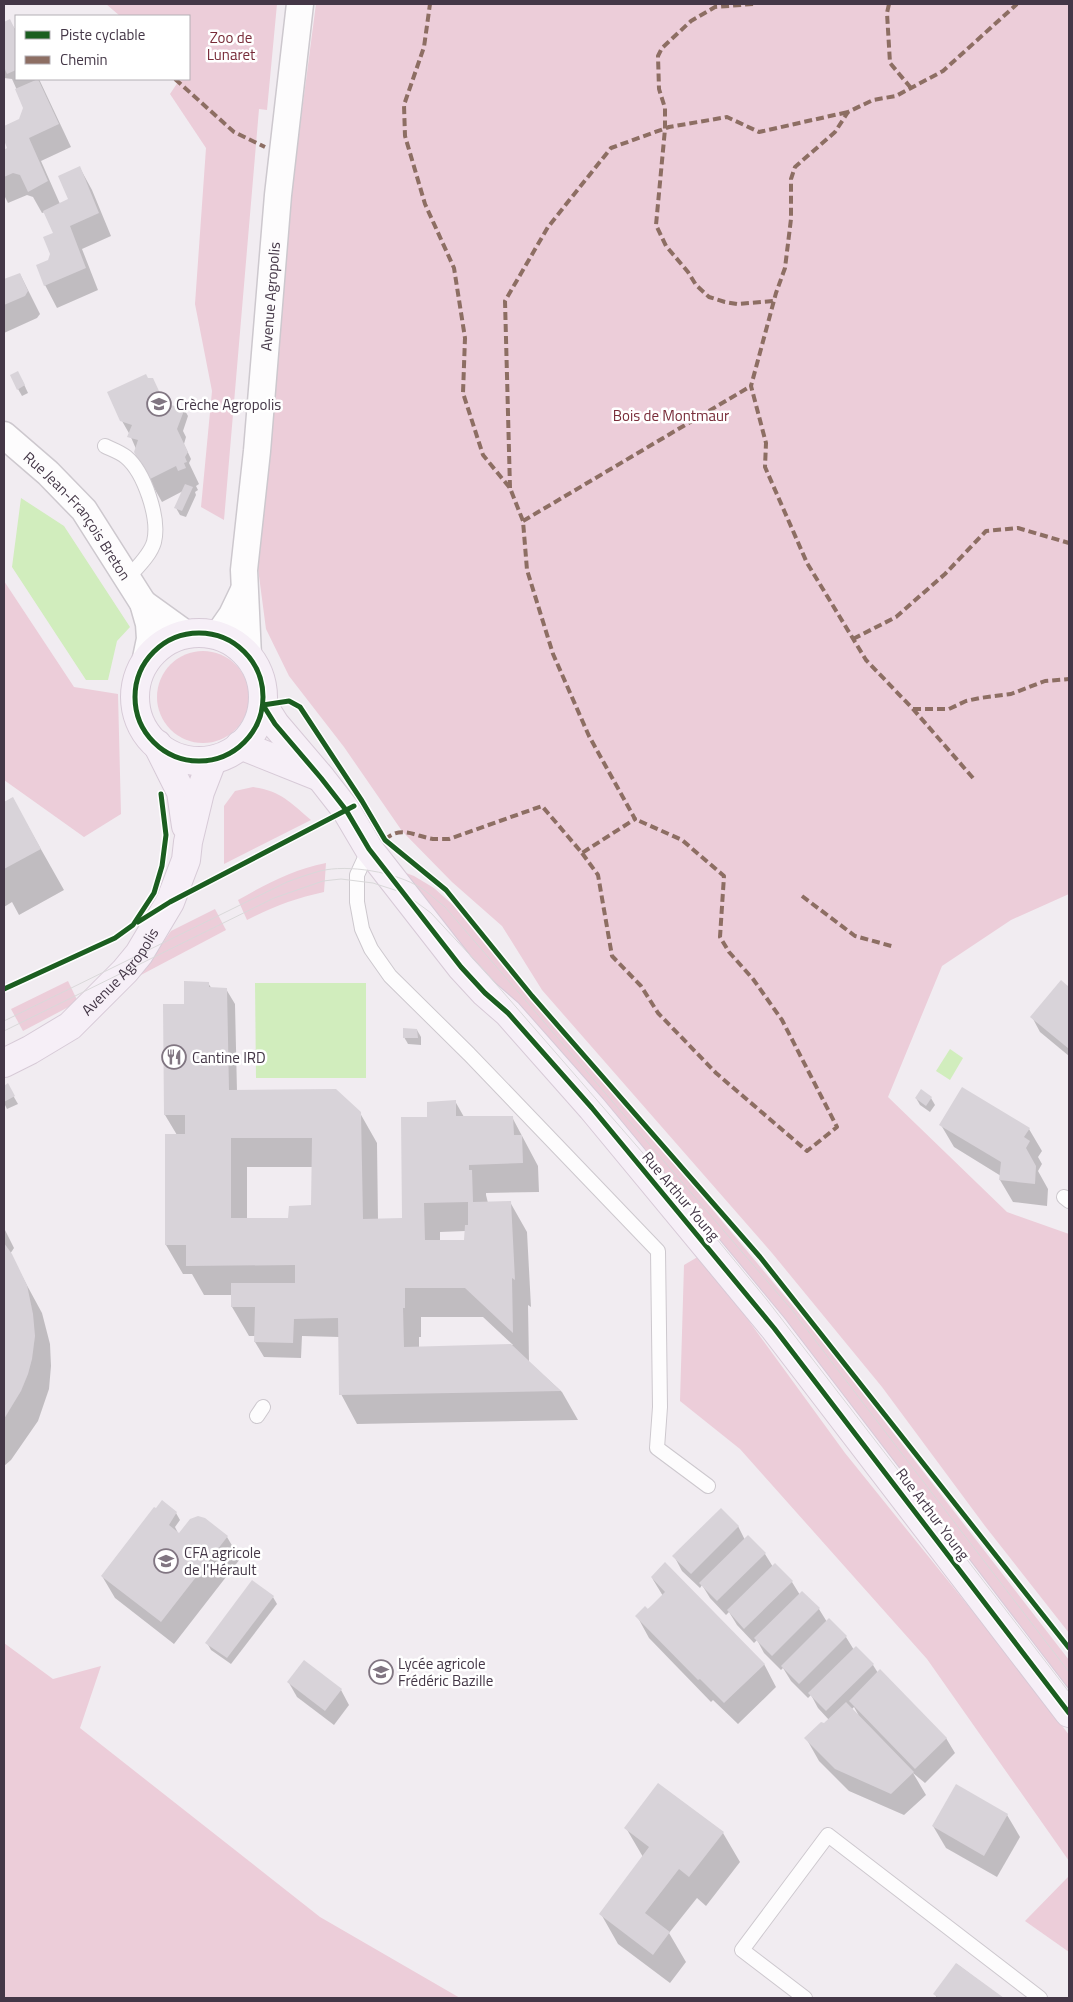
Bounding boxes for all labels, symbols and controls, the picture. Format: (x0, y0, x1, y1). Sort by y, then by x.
legend (15, 15, 190, 80)
text: Piste cyclable (60, 23, 145, 46)
park label: Zoo de Lunaret (207, 26, 256, 66)
text: Chemin (60, 48, 108, 71)
street label: Avenue Agropolis (254, 241, 286, 352)
school or university icon: Crèche Agropolis (146, 391, 172, 417)
place label: Crèche Agropolis (176, 393, 281, 416)
park label: Bois de Montmaur (613, 404, 729, 427)
street label: Rue Jean-François Breton (19, 445, 137, 585)
street label: Avenue Agropolis (76, 923, 164, 1020)
restaurant icon: Cantine IRD (161, 1044, 187, 1070)
place label: Cantine IRD (192, 1046, 266, 1069)
street label: Rue Arthur Young (637, 1146, 726, 1246)
street label: Rue Arthur Young (891, 1463, 976, 1565)
place label: CFA agricole de l'Hérault (184, 1541, 261, 1581)
school or university icon: CFA agricole de l'Hérault (153, 1548, 179, 1574)
place label: Lycée agricole Frédéric Bazille (398, 1652, 493, 1692)
school or university icon: Lycée agricole Frédéric Bazille (368, 1659, 394, 1685)

